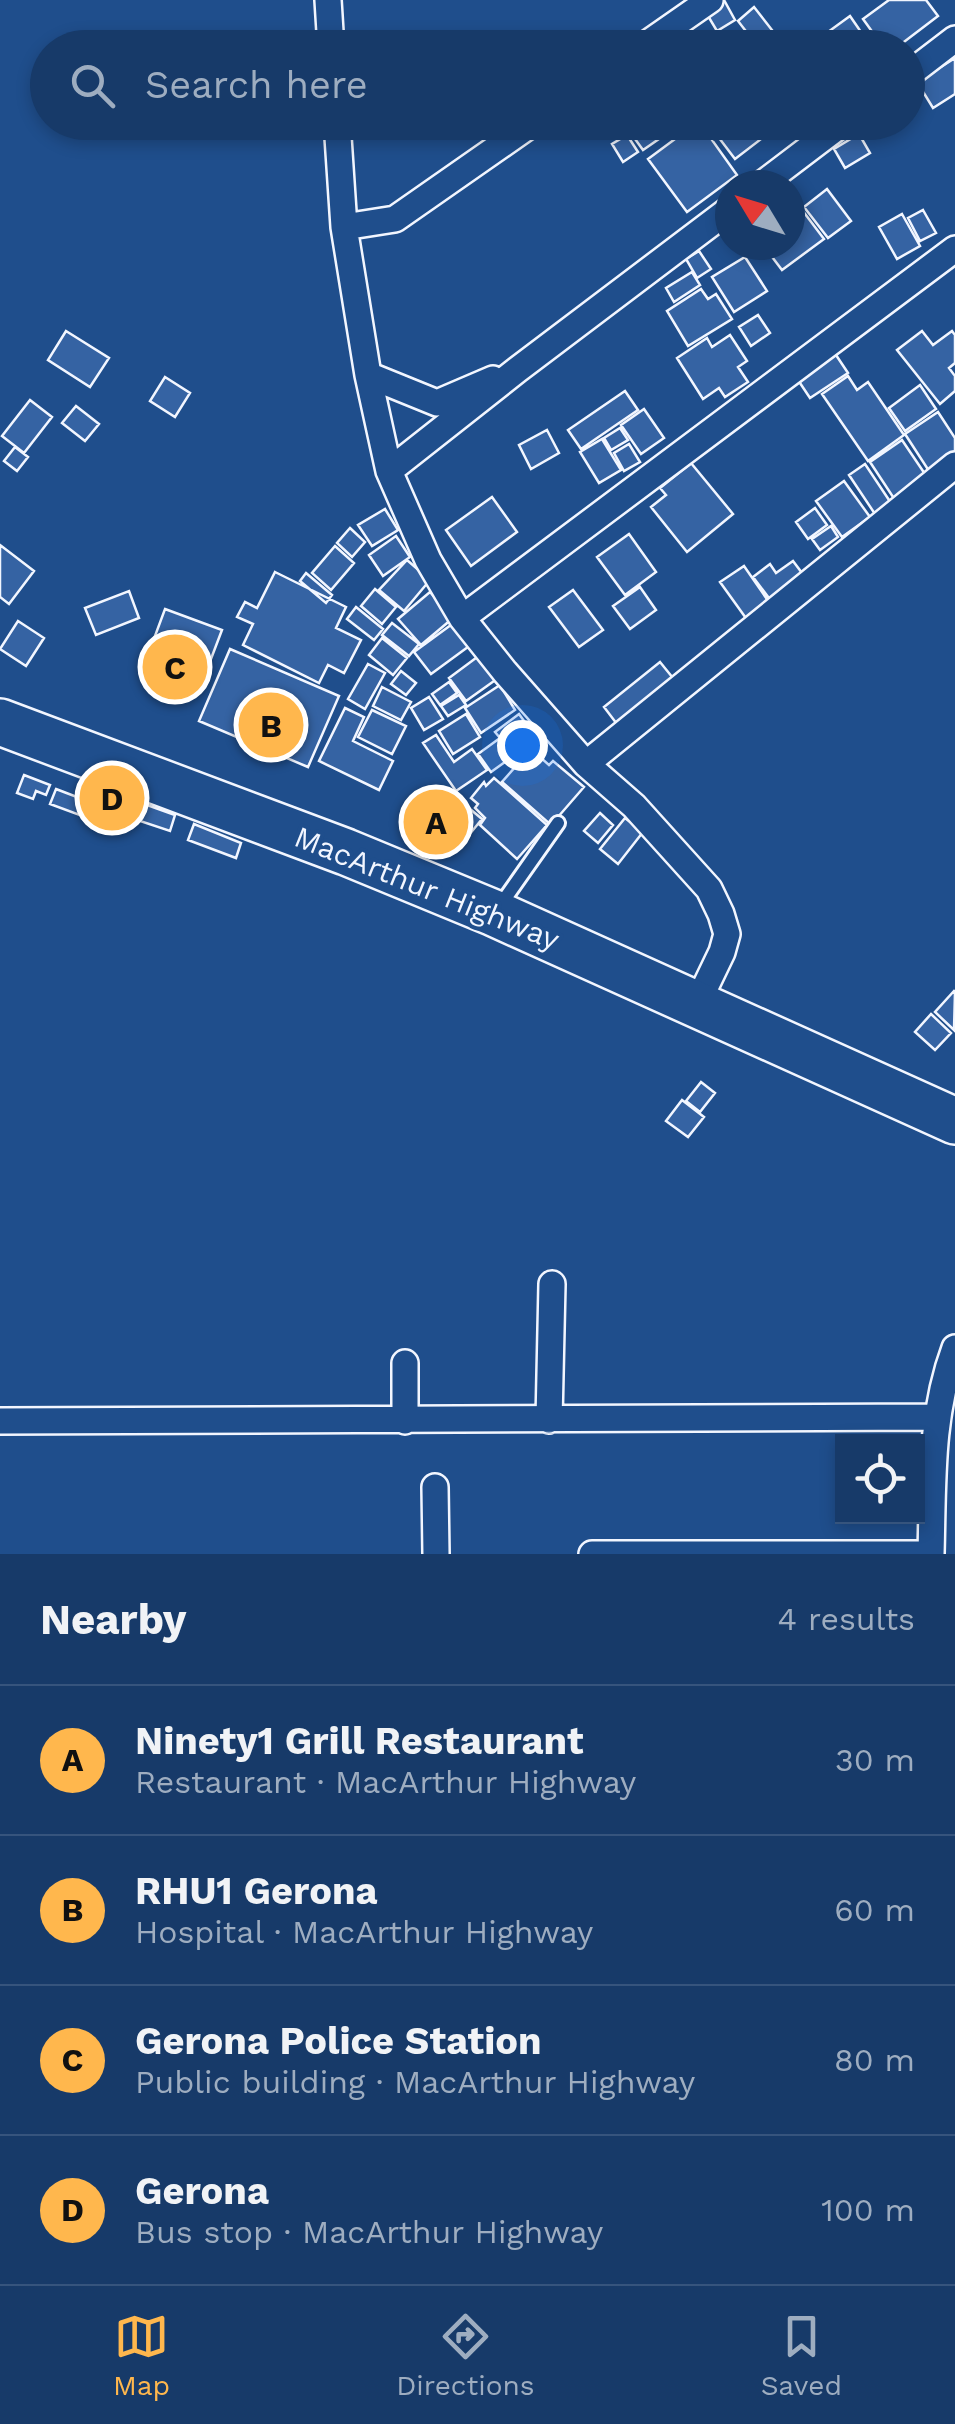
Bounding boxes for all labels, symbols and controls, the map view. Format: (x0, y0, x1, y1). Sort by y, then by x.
search box (30, 30, 925, 140)
icon: search (65, 58, 120, 113)
text: Search here (145, 63, 368, 107)
north arrow (715, 170, 805, 260)
pin: C (142, 630, 208, 704)
pin: B (238, 688, 304, 762)
your location (497, 720, 548, 771)
pin: D (80, 760, 144, 836)
pin: A (404, 784, 468, 860)
street label: MacArthur Highway (289, 818, 565, 958)
map controls (835, 1434, 925, 1524)
button: locate (835, 1434, 925, 1524)
text: Nearby (40, 1595, 187, 1644)
text: 4 results (777, 1600, 915, 1638)
text: Ninety1 Grill Restaurant (135, 1719, 584, 1763)
text: A (62, 1741, 83, 1779)
text: 30 m (835, 1741, 915, 1779)
text: Restaurant · MacArthur Highway (135, 1763, 636, 1801)
text: RHU1 Gerona (135, 1869, 378, 1913)
text: B (62, 1891, 83, 1929)
text: 60 m (834, 1891, 915, 1929)
text: Hospital · MacArthur Highway (135, 1913, 593, 1951)
text: Gerona Police Station (135, 2019, 542, 2063)
text: C (62, 2041, 83, 2079)
text: 80 m (834, 2041, 915, 2079)
text: Public building · MacArthur Highway (135, 2063, 695, 2101)
text: Gerona (135, 2169, 269, 2213)
text: D (61, 2191, 84, 2229)
text: 100 m (821, 2191, 915, 2229)
text: Bus stop · MacArthur Highway (135, 2213, 603, 2251)
tab: Map (113, 2309, 170, 2402)
tab: Directions (396, 2309, 535, 2402)
tab: Saved (761, 2309, 842, 2402)

